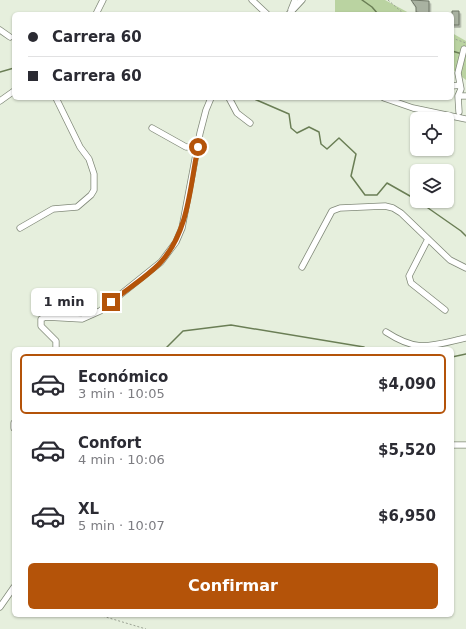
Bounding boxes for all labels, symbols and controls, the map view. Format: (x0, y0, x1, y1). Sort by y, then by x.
text: Carrera 60 (52, 28, 142, 46)
text: Carrera 60 (52, 67, 142, 85)
map controls (410, 112, 454, 208)
button: locate (410, 112, 454, 156)
route start (189, 138, 207, 156)
button: layers (410, 164, 454, 208)
callout: 1 min (31, 288, 97, 316)
route end (102, 293, 120, 311)
text: 1 min (44, 294, 84, 309)
icon: car (30, 366, 66, 402)
text: Económico (78, 368, 168, 386)
text: $4,090 (378, 375, 436, 393)
text: 3 min · 10:05 (78, 386, 165, 401)
icon: car (30, 432, 66, 468)
text: Confort (78, 434, 141, 452)
text: $5,520 (378, 441, 436, 459)
text: 4 min · 10:06 (78, 452, 165, 467)
icon: car (30, 498, 66, 534)
text: XL (78, 500, 99, 518)
text: $6,950 (378, 507, 436, 525)
text: 5 min · 10:07 (78, 518, 165, 533)
button: Confirmar (28, 563, 438, 609)

